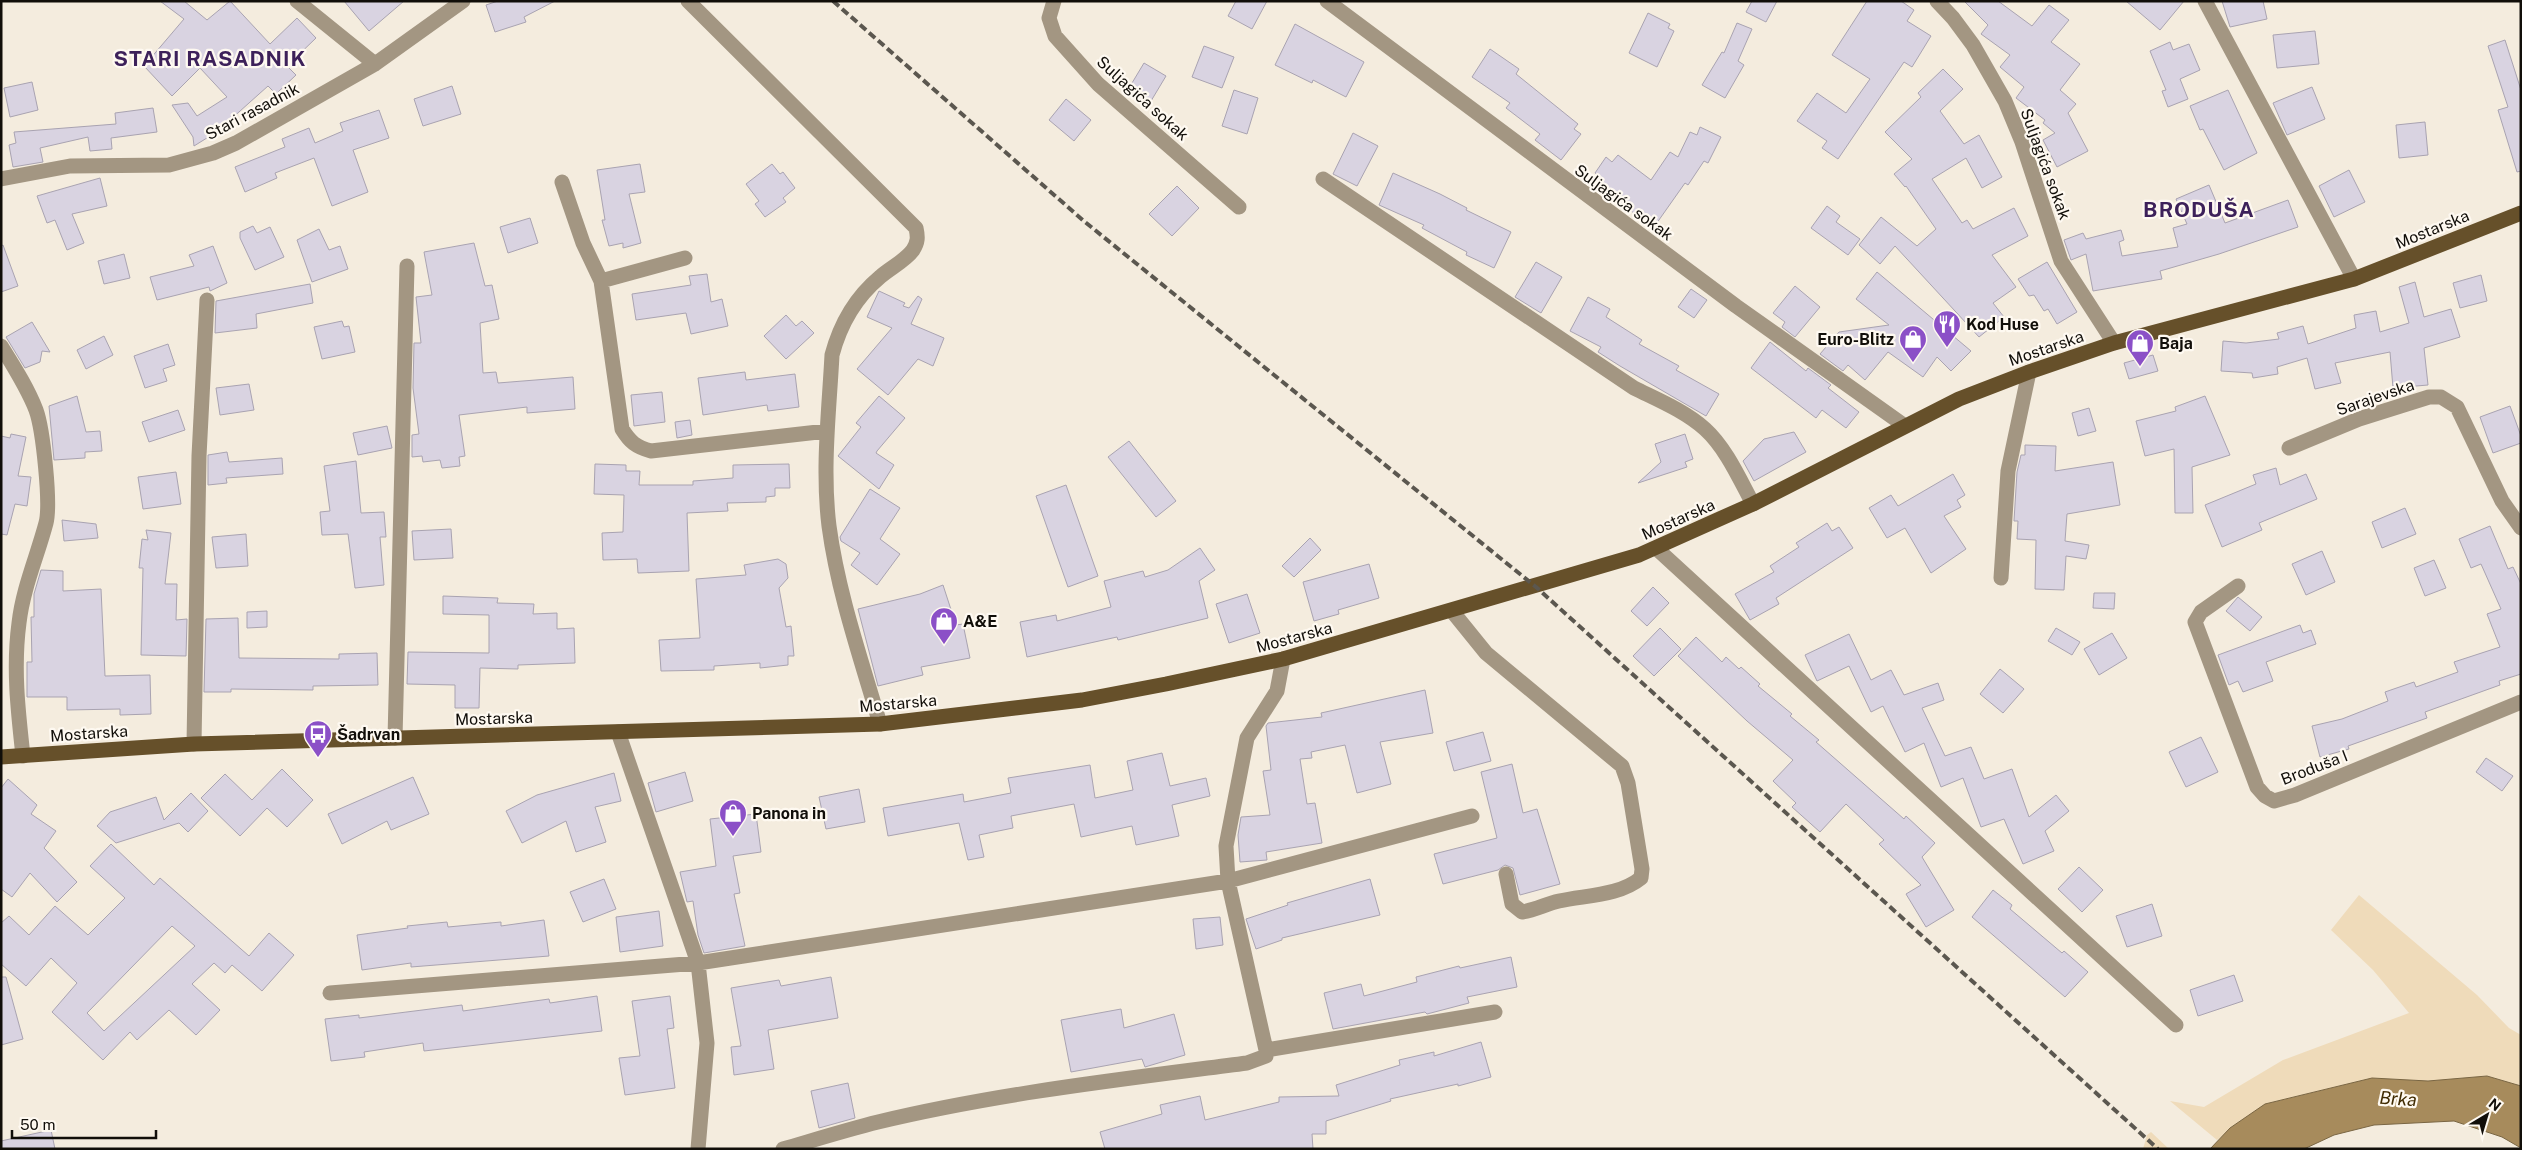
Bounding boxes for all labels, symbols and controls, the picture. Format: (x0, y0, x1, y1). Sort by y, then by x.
district label: STARI RASADNIK (114, 46, 306, 71)
street label: Suljagića sokak (1093, 52, 1193, 145)
street label: Stari rasadnik (202, 79, 302, 144)
street label: Suljagića sokak (2017, 106, 2074, 222)
street label: Suljagića sokak (1571, 160, 1677, 244)
district label: BRODUŠA (2143, 197, 2255, 222)
street label: Mostarska (2393, 206, 2472, 253)
restaurant icon: Kod Huse (1932, 309, 1962, 348)
place label: Kod Huse (1966, 315, 2039, 334)
shop icon: Euro-Blitz (1898, 324, 1928, 363)
street label: Mostarska (2006, 327, 2086, 370)
shop icon: Baja (2125, 328, 2155, 367)
place label: Euro-Blitz (1817, 330, 1894, 349)
place label: Baja (2159, 334, 2193, 353)
street label: Sarajevska (2334, 375, 2417, 420)
street label: Mostarska (1639, 495, 1718, 544)
shop icon: A&E (929, 606, 959, 645)
place label: A&E (963, 612, 997, 631)
street label: Mostarska (1254, 618, 1334, 657)
street label: Mostarska (858, 691, 938, 716)
street label: Mostarska (455, 708, 533, 729)
bus stop icon: Šadrvan (303, 719, 333, 758)
street label: Mostarska (50, 721, 129, 746)
place label: Šadrvan (337, 724, 400, 744)
street label: Broduša I (2278, 746, 2350, 789)
shop icon: Panona in (718, 798, 748, 837)
place label: Panona in (752, 804, 826, 823)
water label: Brka (2379, 1087, 2417, 1110)
north arrow (2462, 1090, 2512, 1140)
text: N (2486, 1095, 2504, 1114)
scale bar (12, 1108, 156, 1140)
text: 50 m (20, 1116, 55, 1133)

